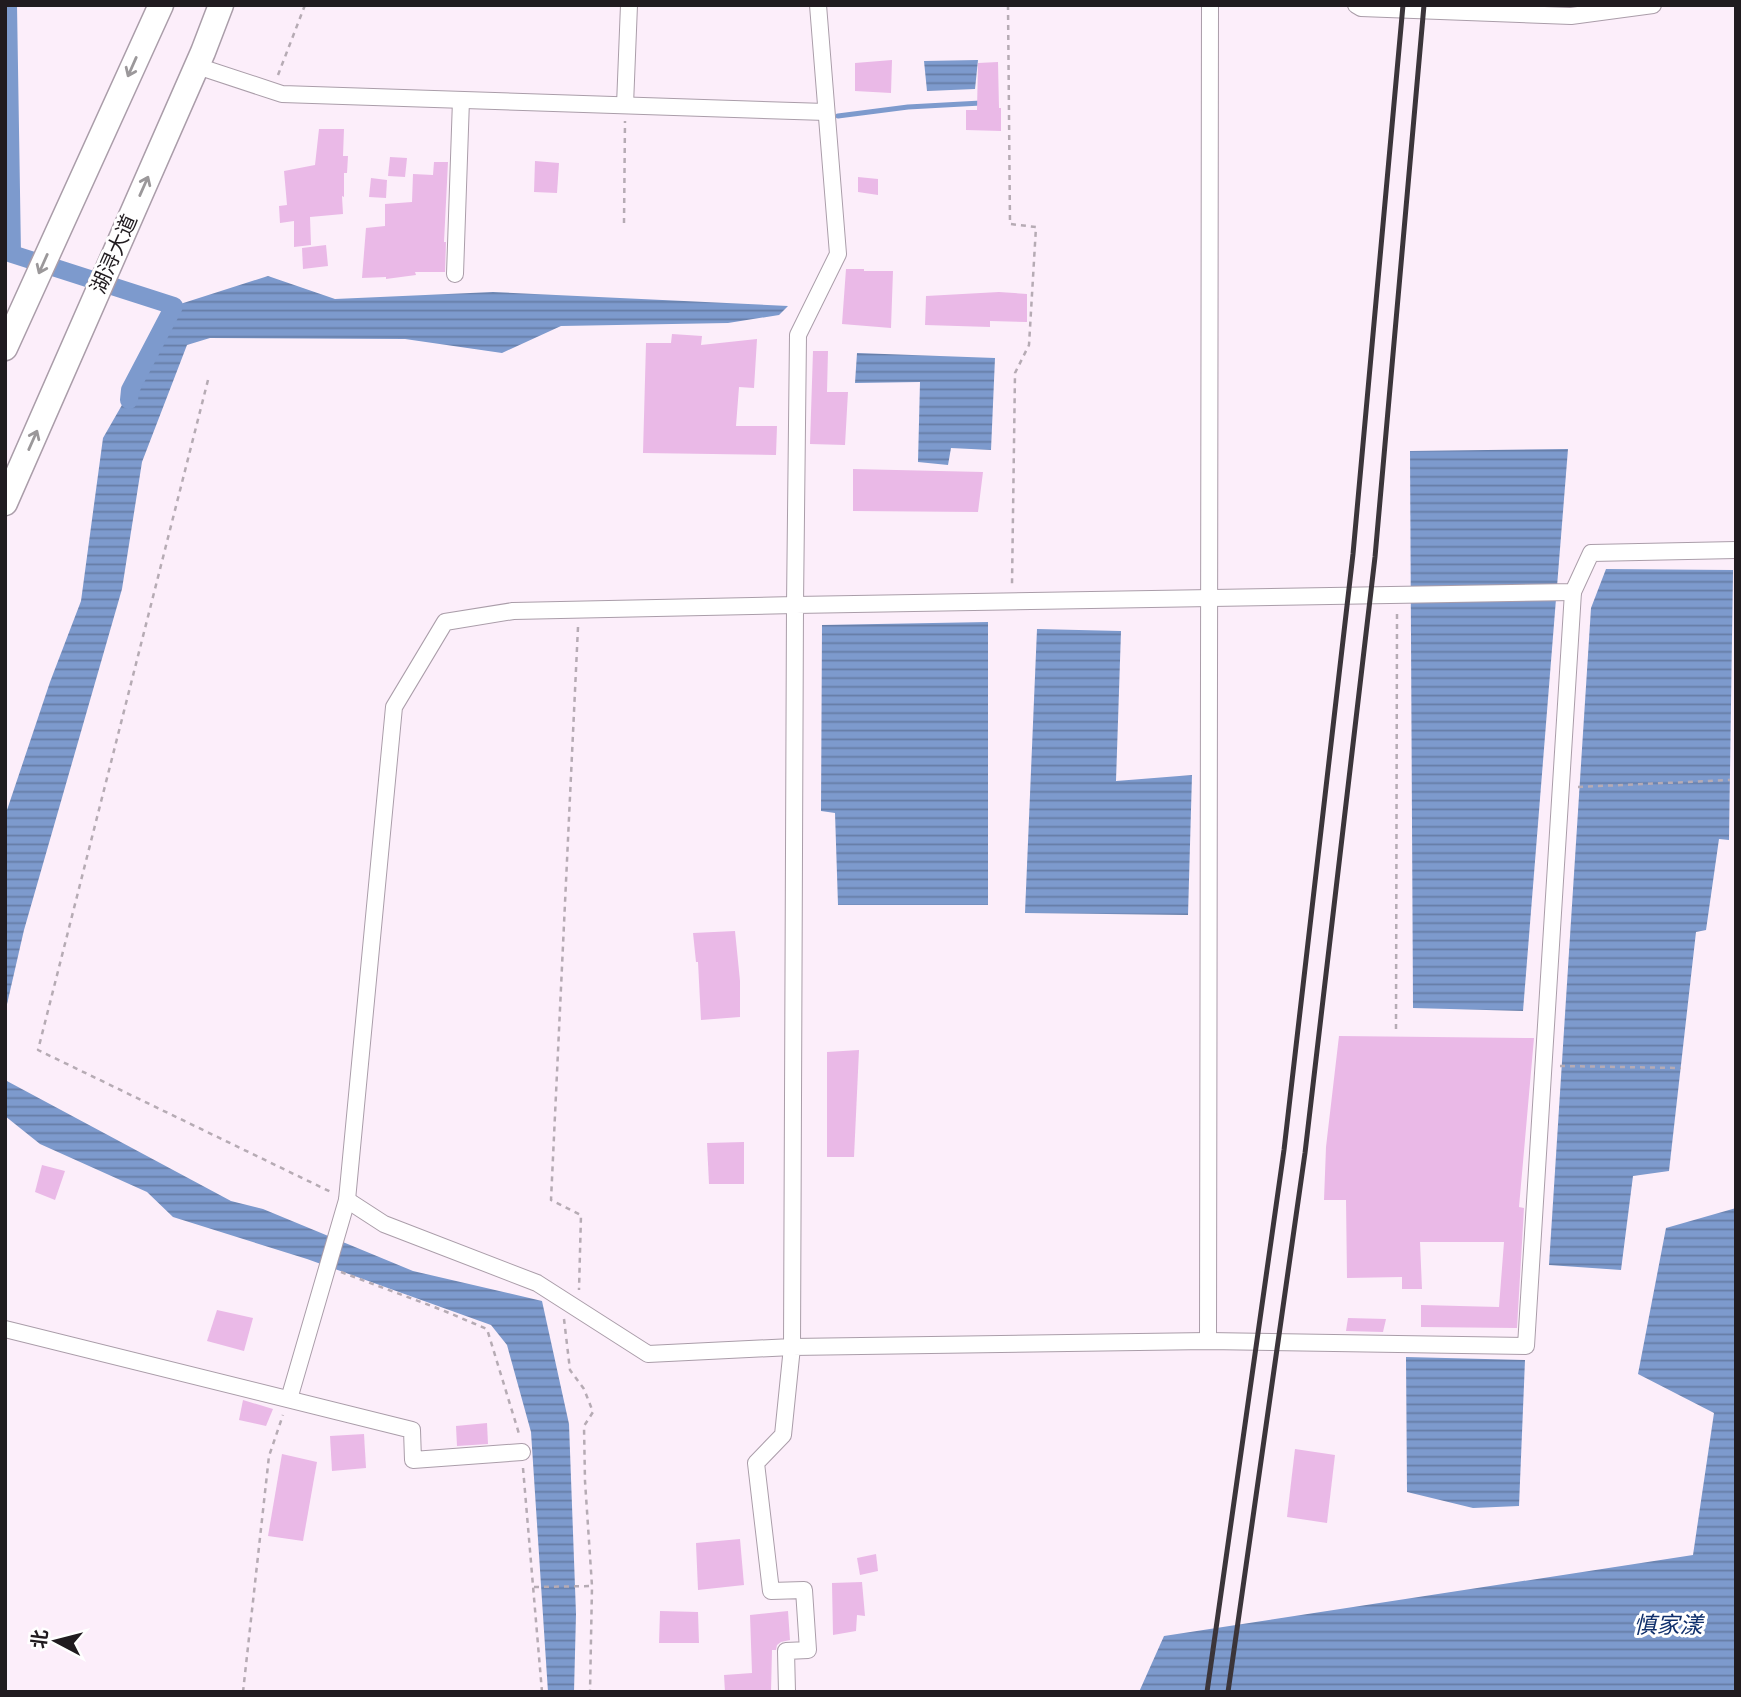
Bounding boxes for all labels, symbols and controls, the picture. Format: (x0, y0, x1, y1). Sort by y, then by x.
one-way arrow (125, 57, 138, 78)
one-way arrow (138, 176, 151, 198)
street label: 湖浔大道 (84, 210, 141, 297)
one-way arrow (36, 253, 49, 274)
one-way arrow (27, 430, 40, 451)
north arrow (21, 1606, 91, 1676)
water label: 慎家漾 (1634, 1610, 1706, 1638)
text: 北 (26, 1628, 51, 1650)

